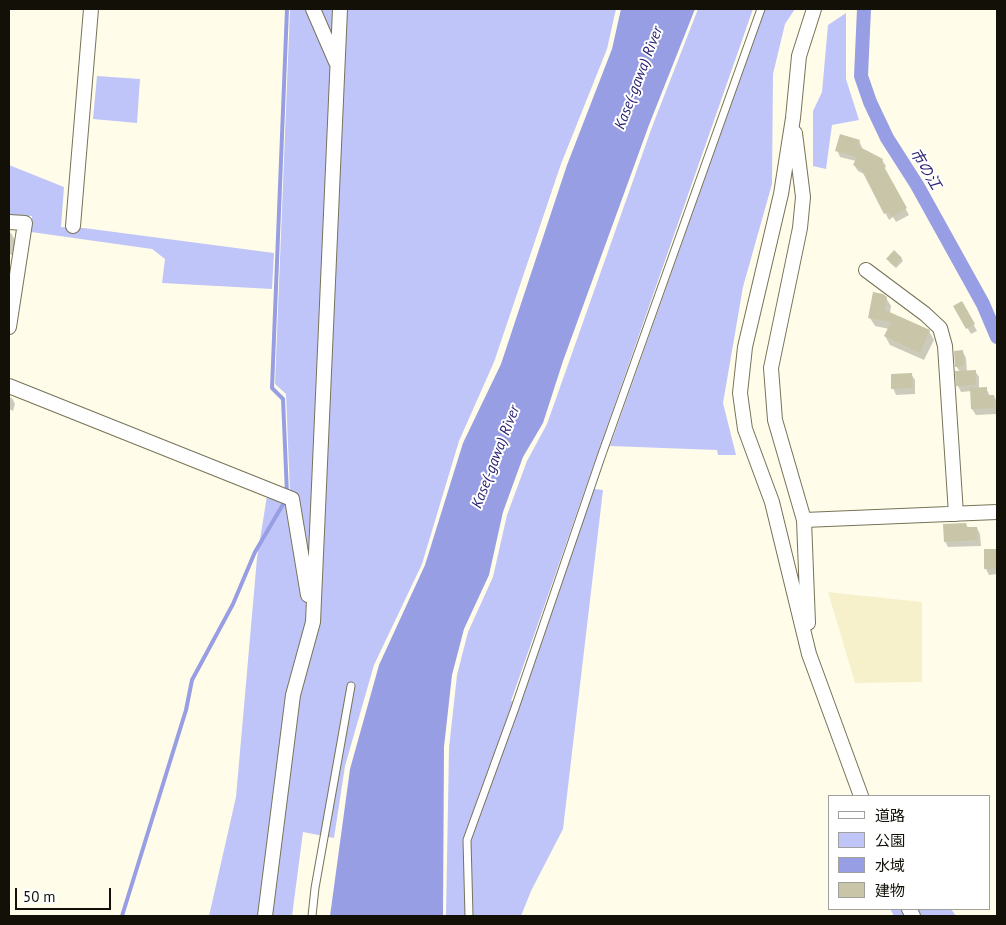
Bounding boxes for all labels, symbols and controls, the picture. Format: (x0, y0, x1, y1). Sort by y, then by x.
water label: Kase(-gawa) River (611, 24, 667, 132)
water label: 市の江 (906, 145, 944, 193)
water label: Kase(-gawa) River (468, 403, 524, 511)
legend (828, 795, 991, 910)
text: 道路 (875, 806, 905, 825)
text: 公園 (875, 831, 905, 850)
text: 水域 (875, 856, 905, 875)
scale bar (18, 878, 114, 910)
text: 建物 (875, 881, 905, 900)
text: 50 m (23, 887, 56, 906)

